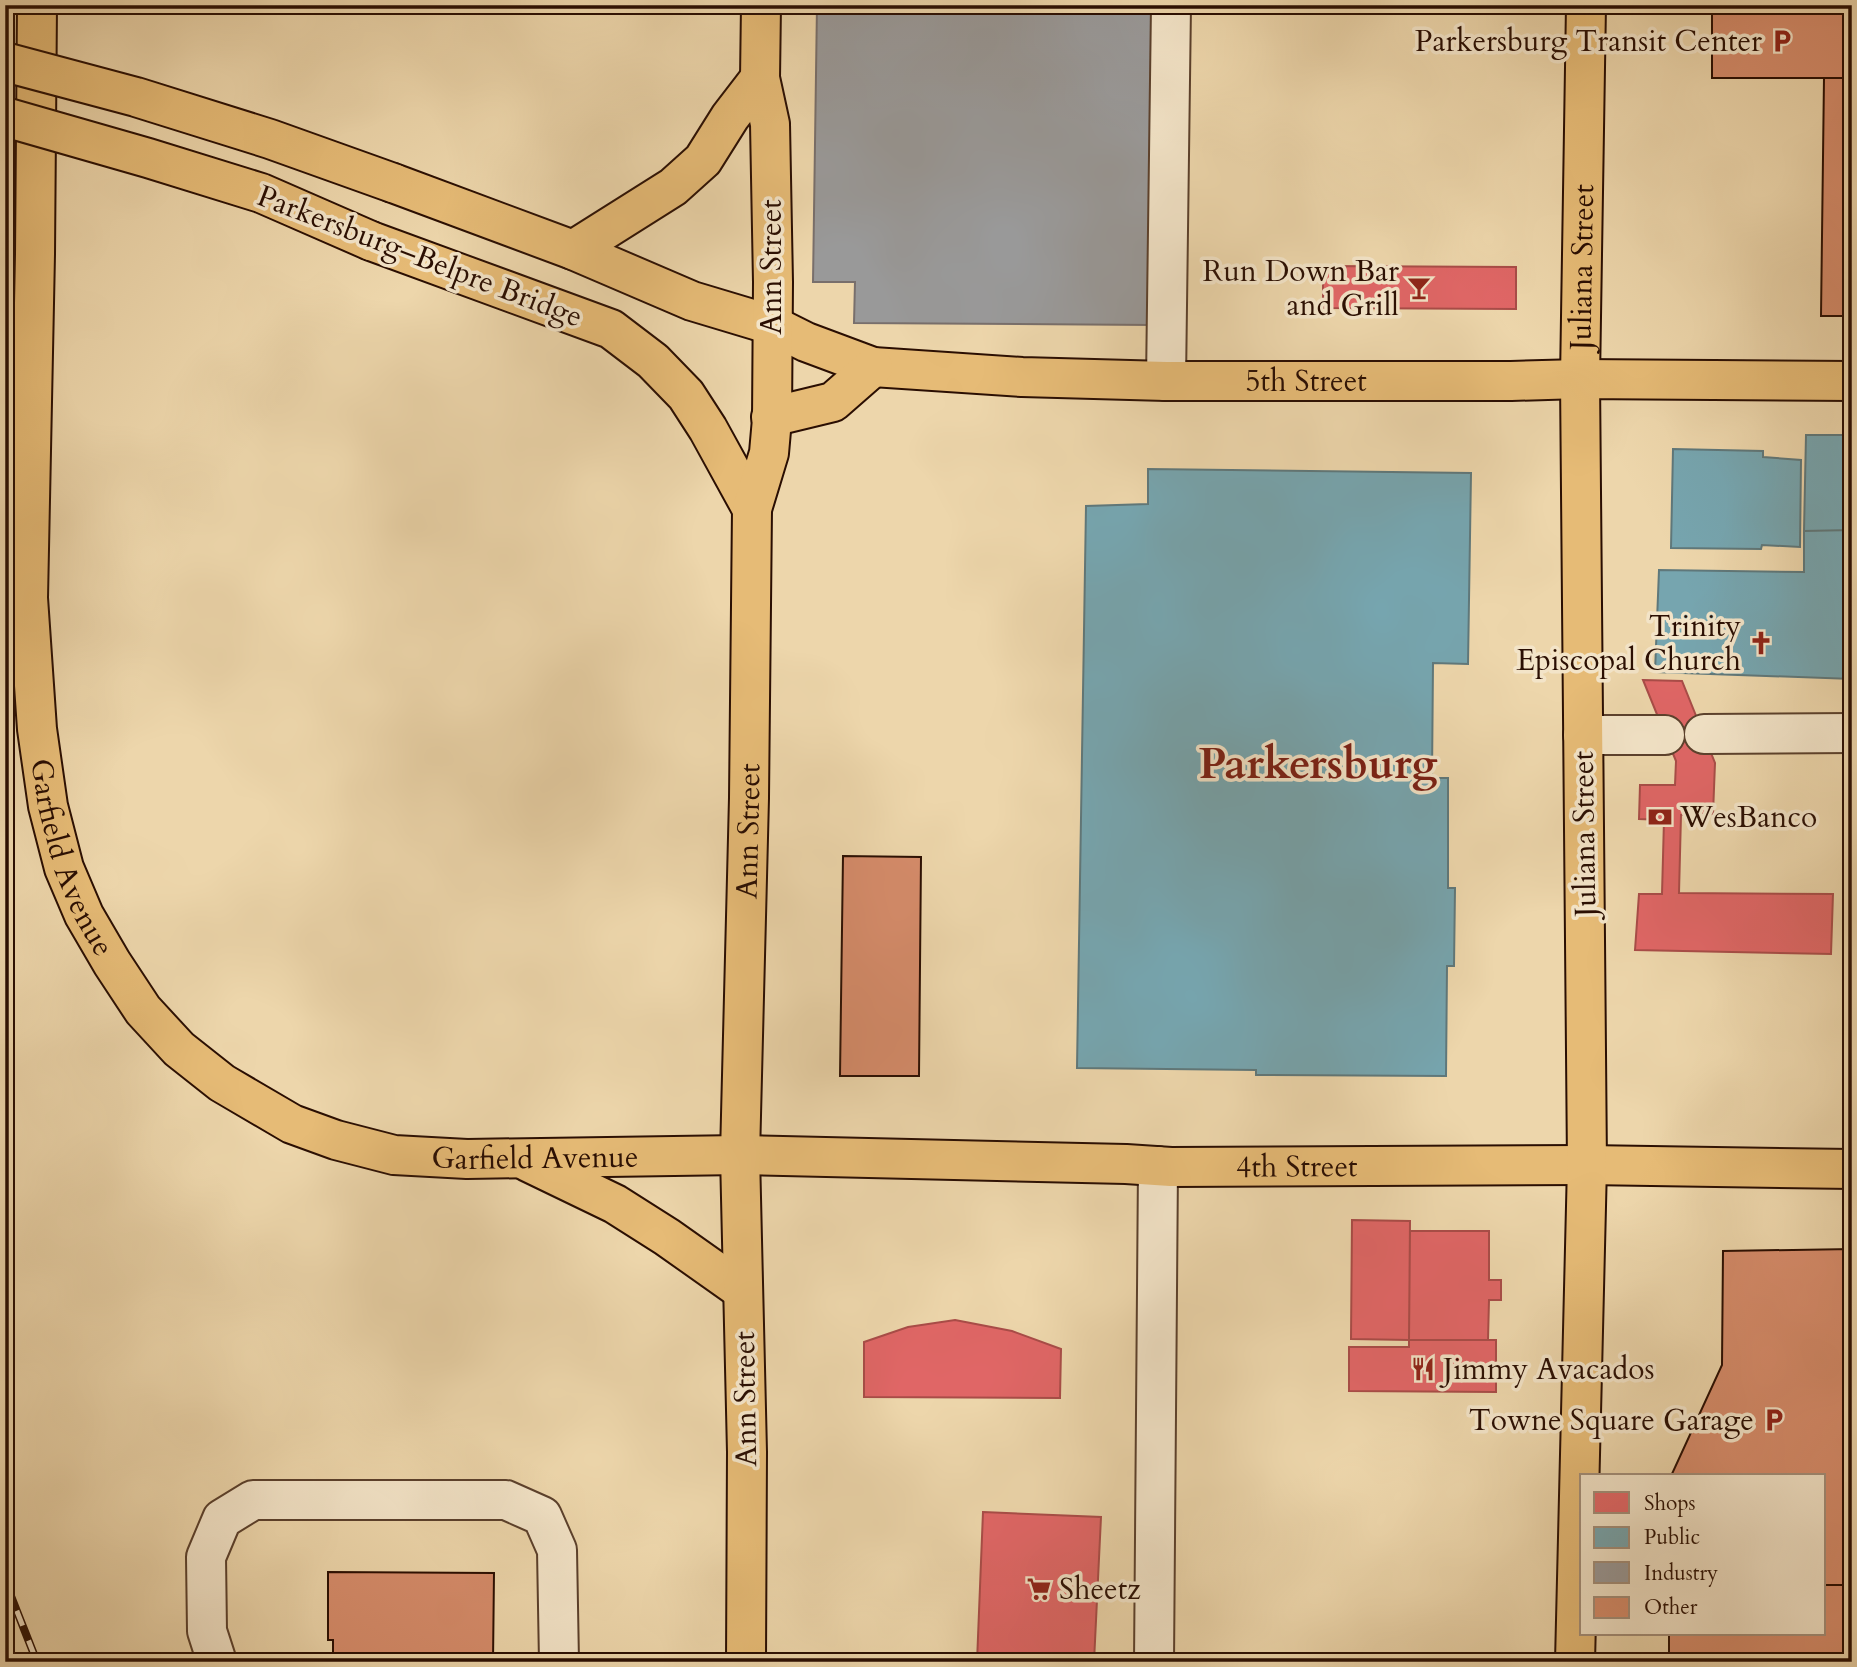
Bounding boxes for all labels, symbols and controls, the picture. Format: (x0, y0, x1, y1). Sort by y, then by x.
place label: Parkersburg Transit Center (1415, 21, 1762, 62)
parking icon: Parkersburg Transit Center (1768, 27, 1796, 55)
street label: Parkersburg–Belpre Bridge (251, 175, 588, 338)
street label: Juliana Street (1560, 183, 1604, 355)
street label: Ann Street (751, 199, 792, 335)
place label: Run Down Bar and Grill (1203, 251, 1399, 326)
bar icon: Run Down Bar and Grill (1405, 274, 1433, 302)
street label: 5th Street (1245, 361, 1367, 402)
place label: Trinity Episcopal Church (1517, 606, 1742, 681)
church icon: Trinity Episcopal Church (1747, 629, 1775, 657)
district label: Parkersburg (1199, 734, 1438, 794)
street label: Juliana Street (1563, 750, 1607, 921)
street label: Garfield Avenue (20, 756, 124, 964)
street label: Ann Street (726, 763, 770, 900)
place label: WesBanco (1679, 797, 1817, 838)
bank icon: WesBanco (1646, 803, 1674, 831)
street label: Garfield Avenue (430, 1136, 639, 1180)
street label: 4th Street (1236, 1146, 1358, 1188)
street label: Ann Street (724, 1330, 767, 1467)
place label: Jimmy Avacados (1439, 1349, 1655, 1390)
restaurant icon: Jimmy Avacados (1409, 1355, 1437, 1383)
place label: Towne Square Garage (1469, 1400, 1754, 1441)
parking icon: Towne Square Garage (1760, 1406, 1788, 1434)
legend (1580, 1474, 1826, 1636)
text: Shops (1644, 1489, 1696, 1518)
text: Public (1644, 1523, 1700, 1552)
text: Industry (1644, 1559, 1718, 1588)
place label: Sheetz (1059, 1569, 1141, 1610)
supermarket icon: Sheetz (1025, 1575, 1053, 1603)
text: Other (1644, 1593, 1698, 1622)

